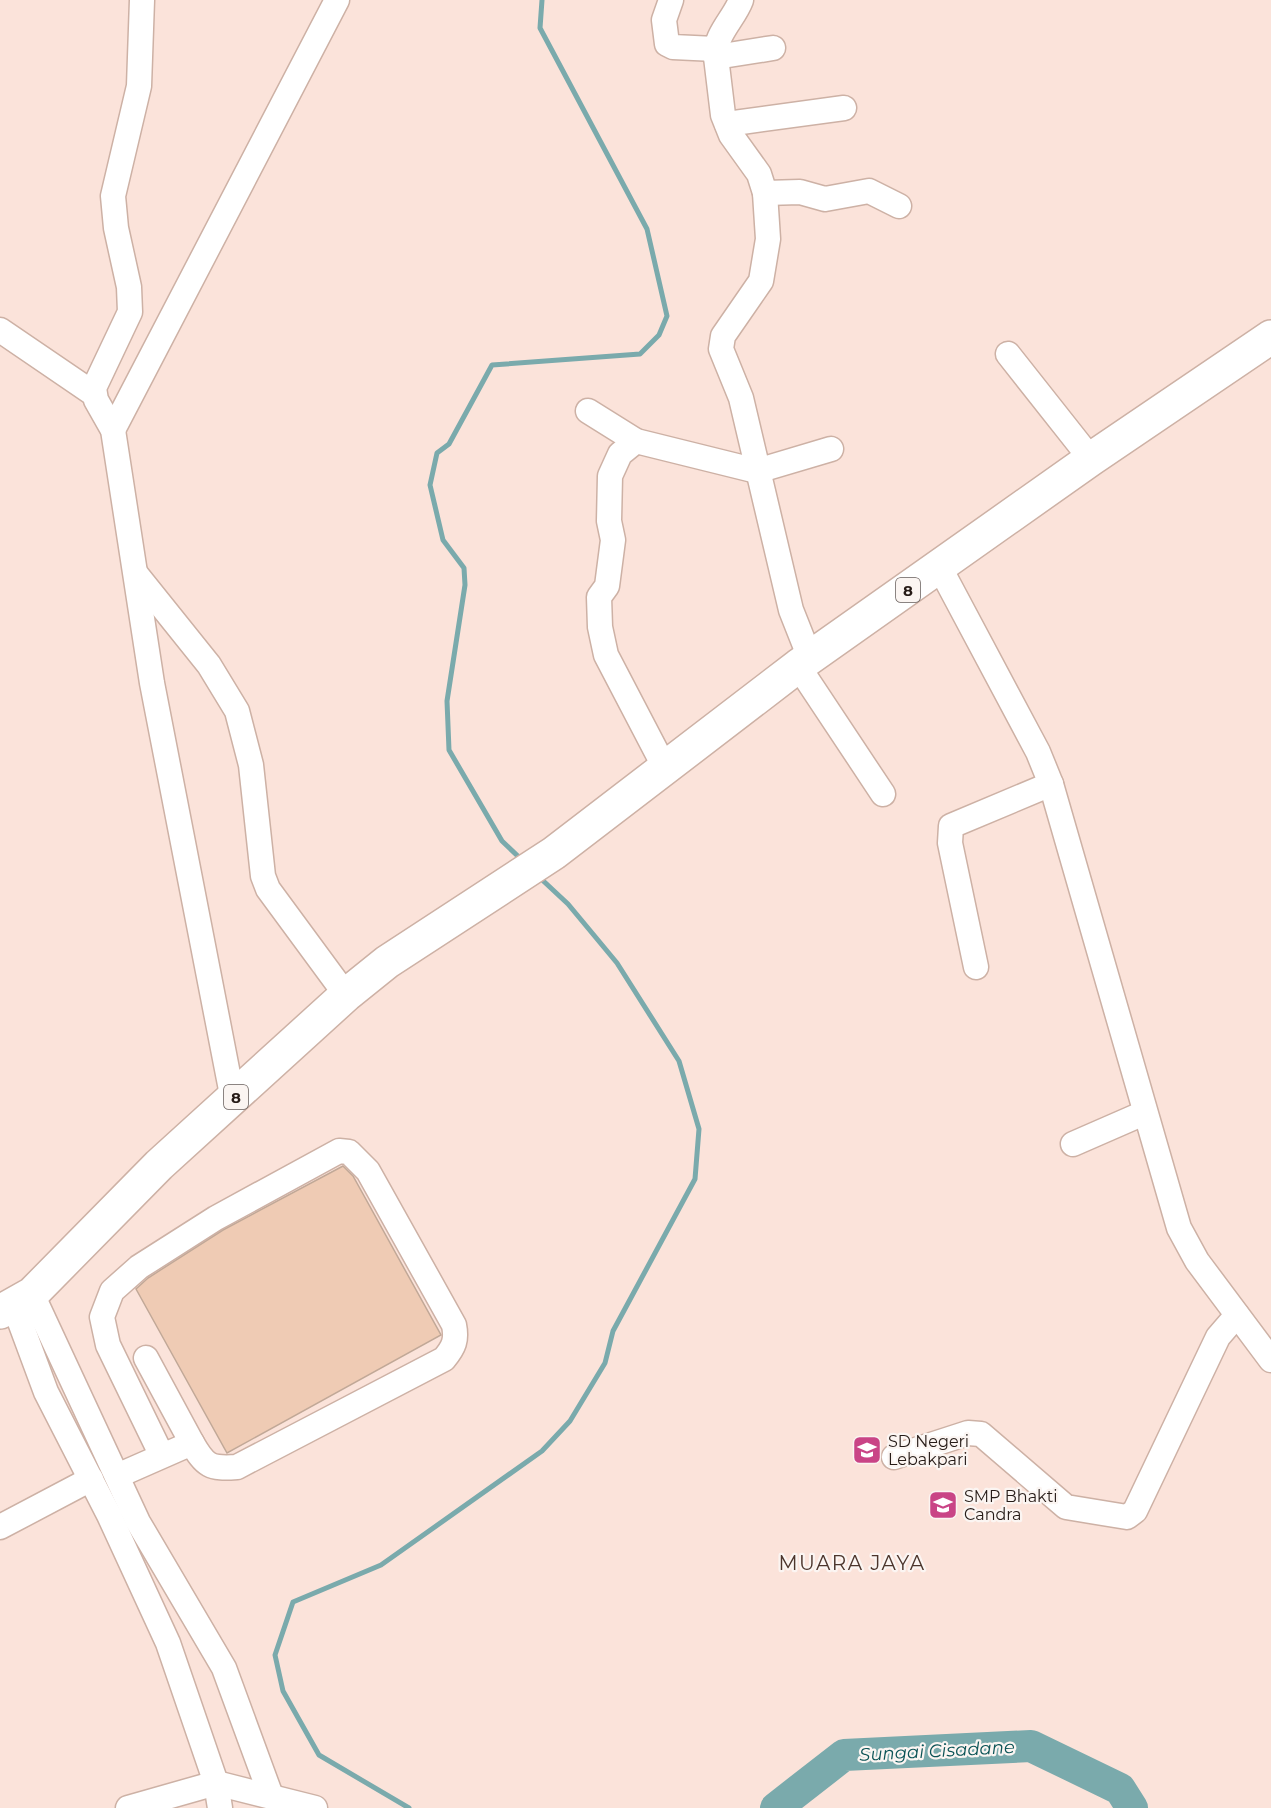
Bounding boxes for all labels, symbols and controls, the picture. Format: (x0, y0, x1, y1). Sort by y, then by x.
road number: 8 (896, 578, 920, 602)
road number: 8 (224, 1085, 248, 1109)
place label: SD Negeri Lebakpari (888, 1432, 969, 1469)
school or university icon: SD Negeri Lebakpari (851, 1434, 883, 1466)
place label: SMP Bhakti Candra (964, 1487, 1058, 1524)
school or university icon: SMP Bhakti Candra (927, 1489, 959, 1521)
district label: MUARA JAYA (778, 1551, 926, 1575)
water label: Sungai Cisadane (859, 1736, 1015, 1766)

